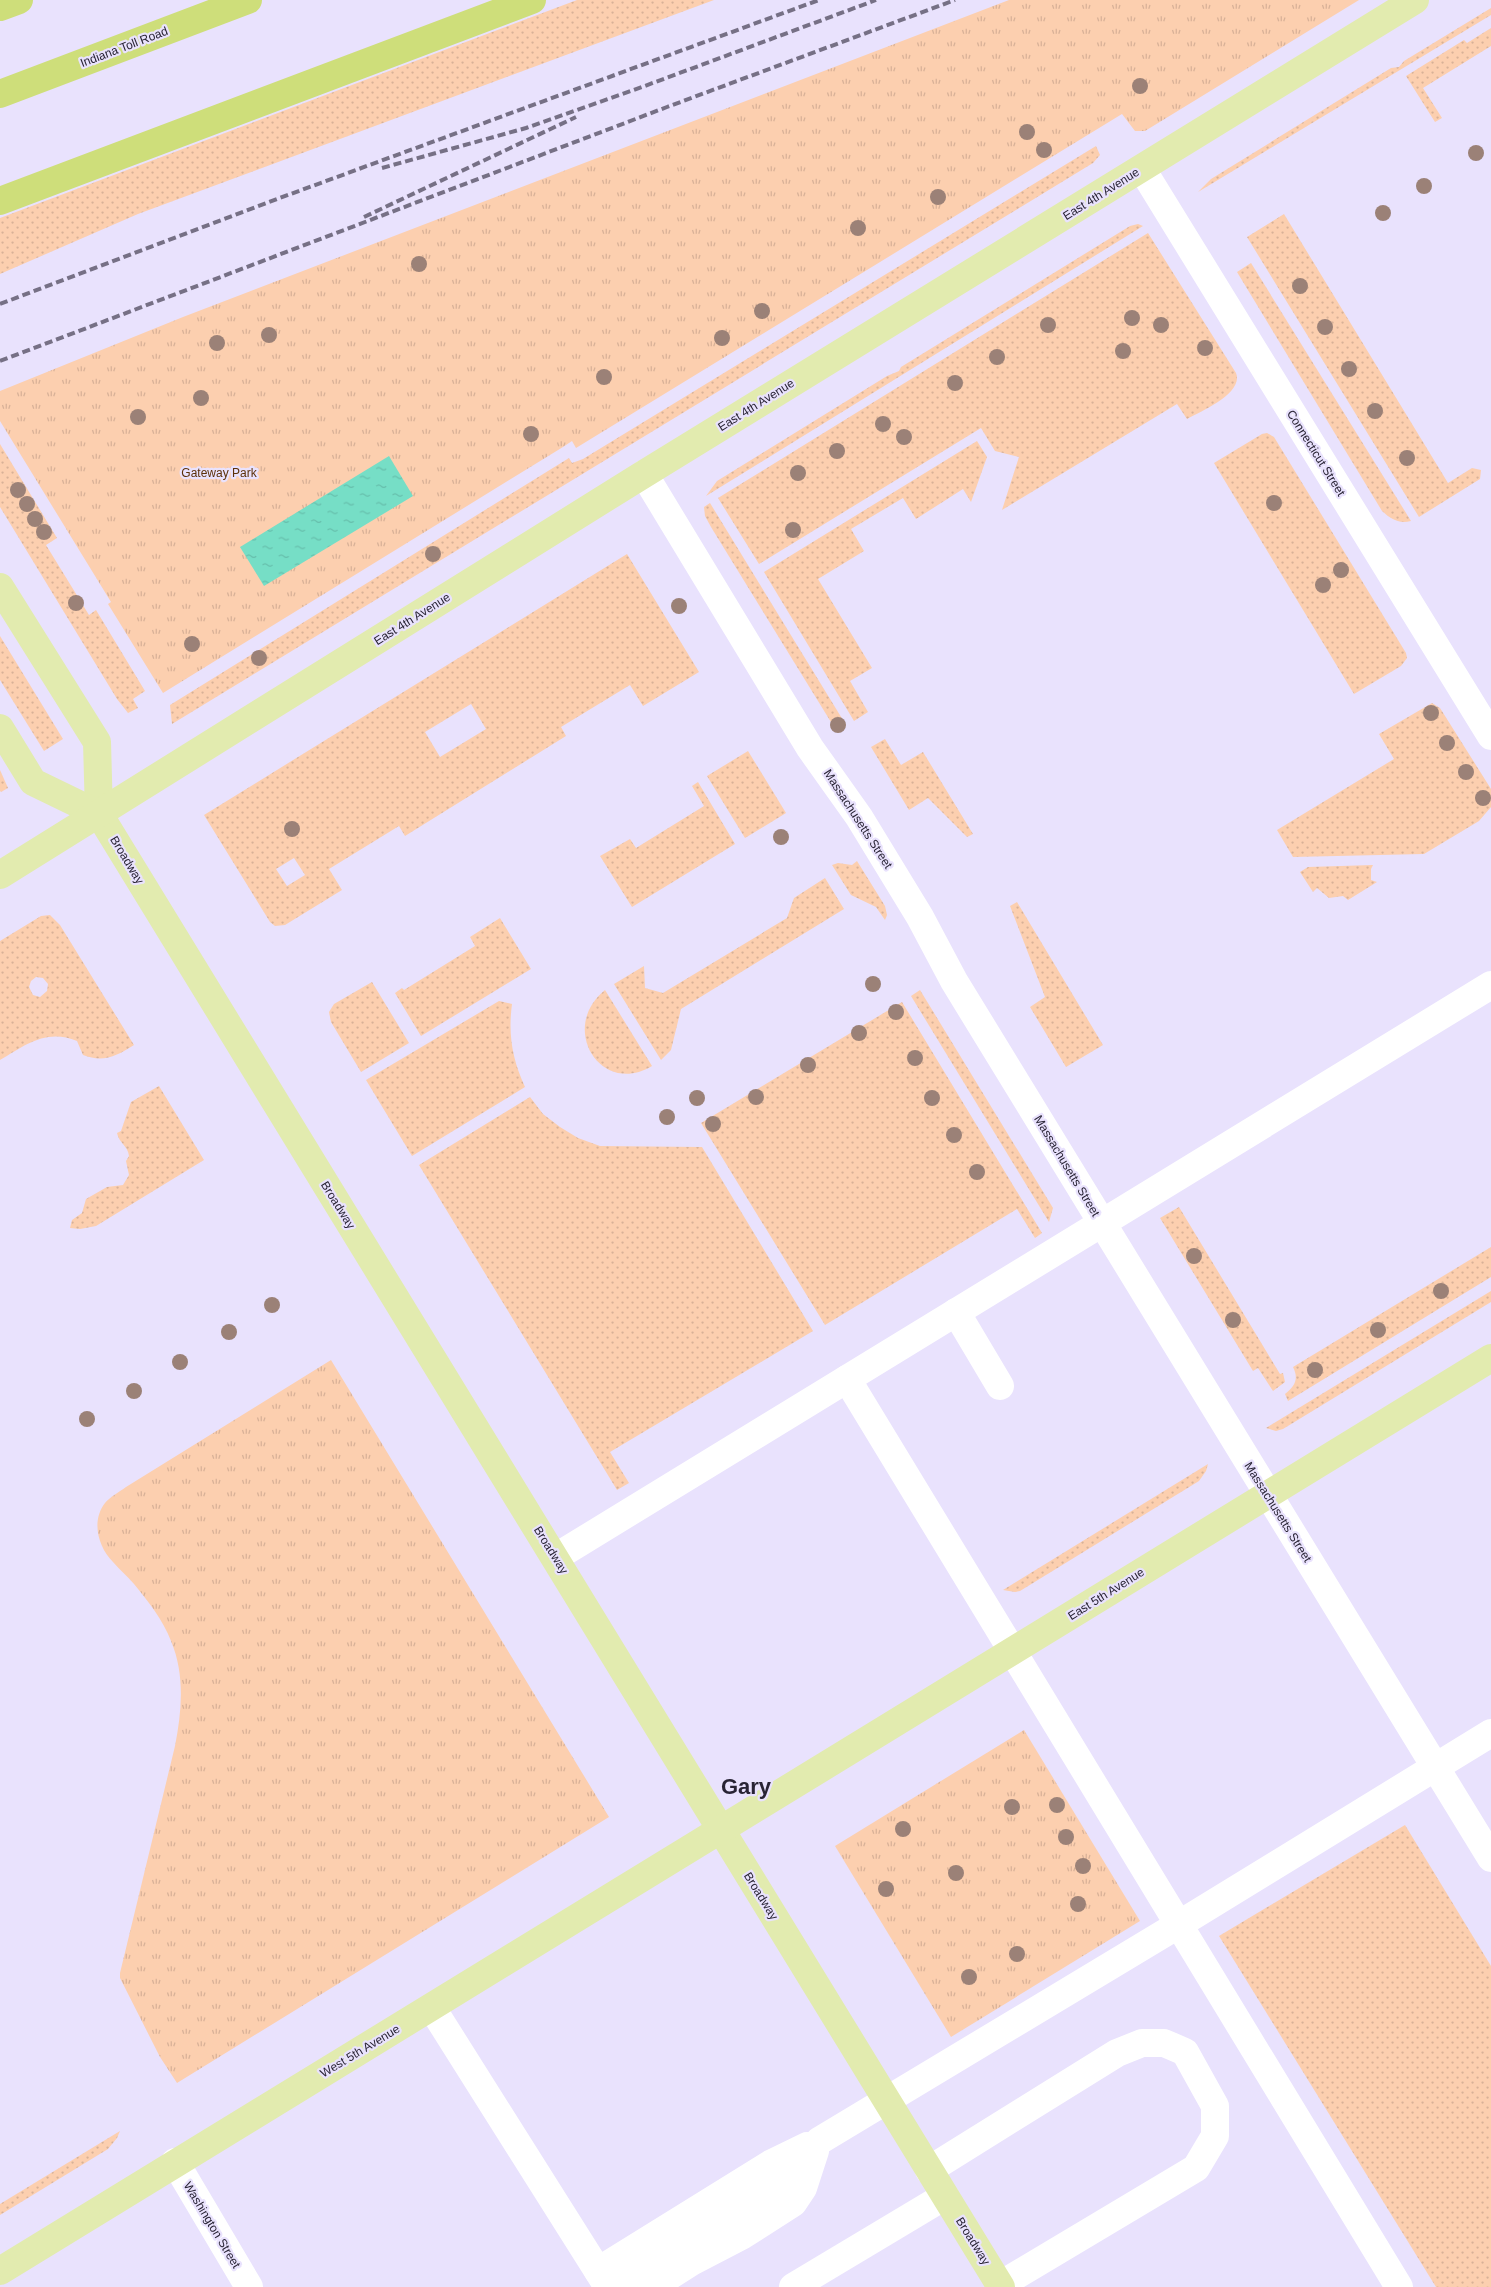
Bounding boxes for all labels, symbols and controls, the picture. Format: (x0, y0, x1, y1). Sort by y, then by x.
street label: Indiana Toll Road (78, 24, 170, 70)
street label: East 4th Avenue (1060, 165, 1142, 223)
street label: East 4th Avenue (715, 376, 797, 434)
street label: Connecticut Street (1284, 407, 1348, 499)
park label: Gateway Park (181, 466, 258, 480)
street label: East 4th Avenue (371, 590, 453, 648)
street label: Massachusetts Street (821, 767, 896, 872)
street label: Broadway (107, 834, 147, 886)
street label: Massachusetts Street (1031, 1113, 1103, 1220)
street label: Broadway (318, 1179, 358, 1231)
street label: Massachusetts Street (1241, 1459, 1315, 1565)
street label: Broadway (531, 1524, 571, 1576)
street label: East 5th Avenue (1065, 1565, 1147, 1623)
district label: Gary (721, 1774, 772, 1799)
street label: Broadway (741, 1870, 781, 1922)
street label: West 5th Avenue (318, 2022, 403, 2080)
street label: Washington Street (181, 2179, 244, 2271)
street label: Broadway (953, 2215, 993, 2267)

